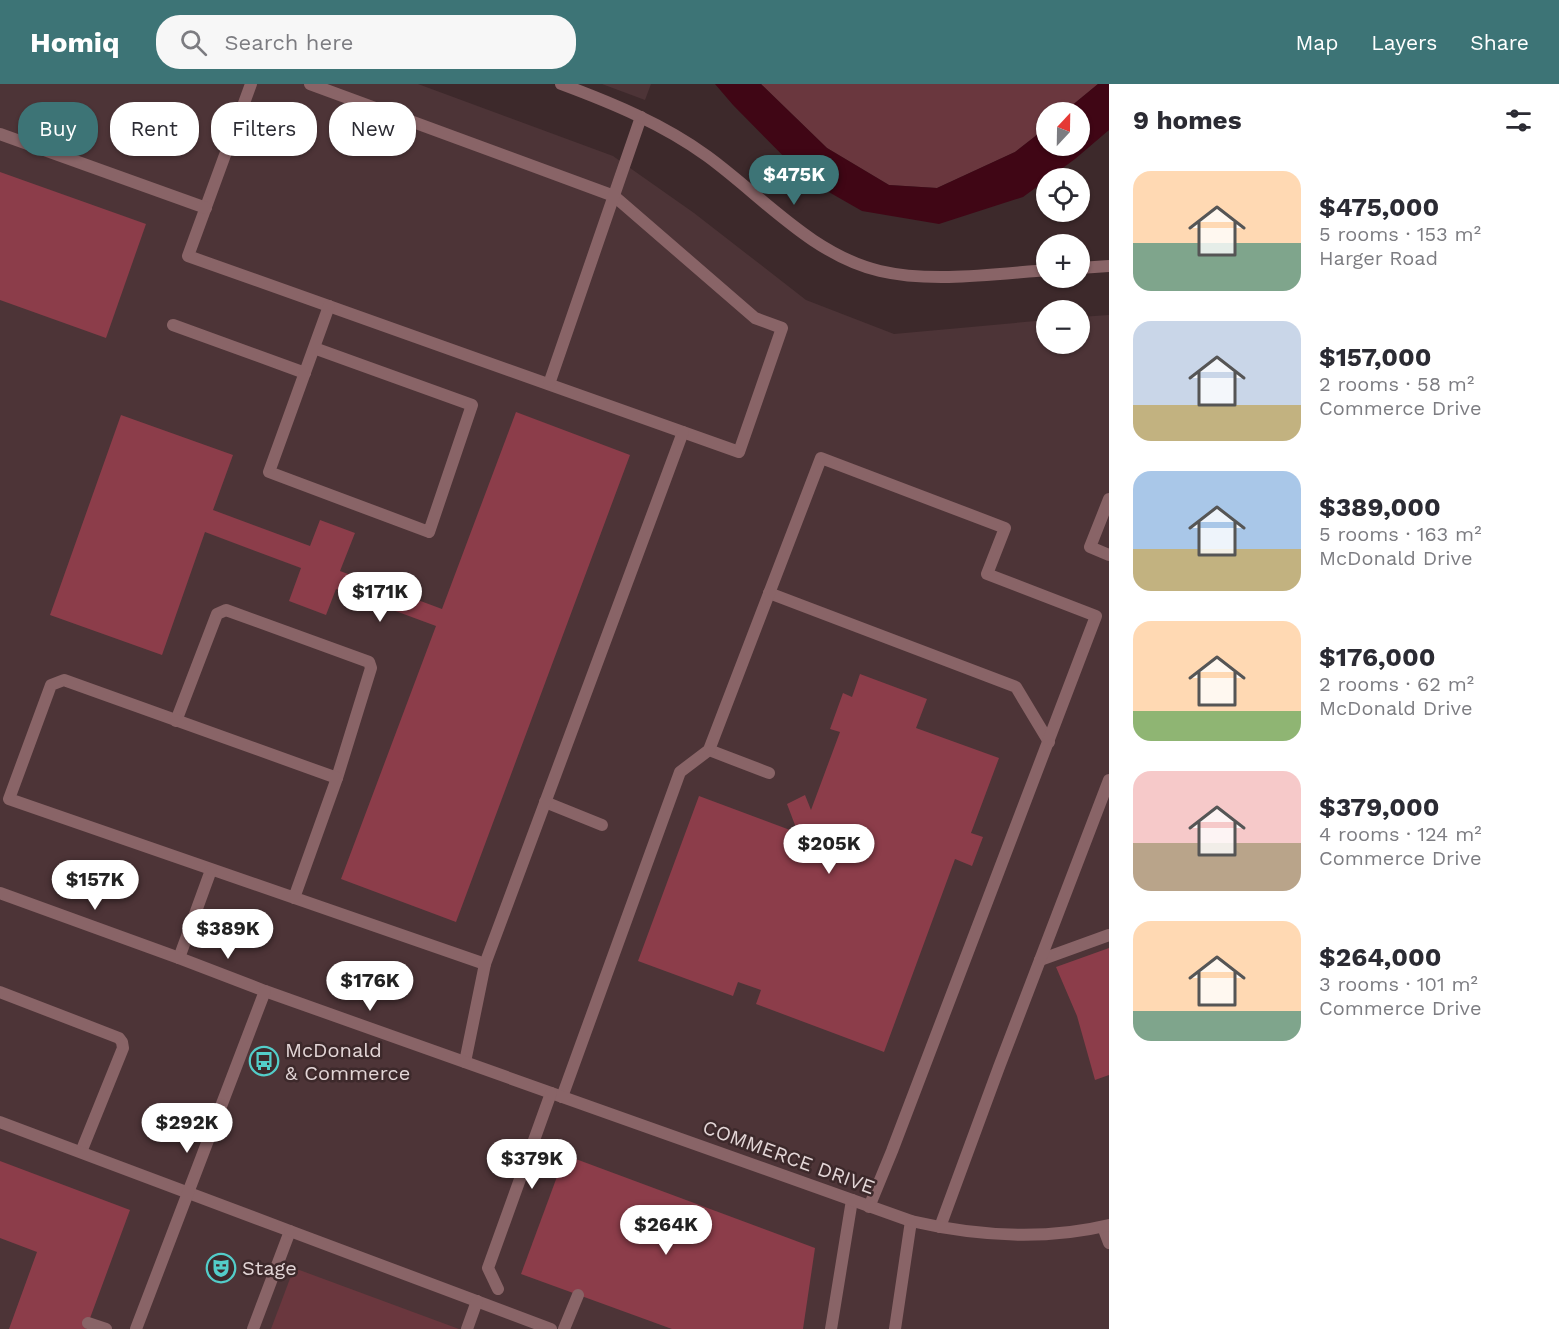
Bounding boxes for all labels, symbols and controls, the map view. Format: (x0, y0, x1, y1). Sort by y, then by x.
search box (156, 15, 576, 69)
text: Homiq (30, 26, 120, 59)
icon: search (177, 26, 210, 59)
text: Search here (225, 30, 353, 55)
text: Map (1295, 30, 1338, 55)
text: Layers (1371, 30, 1437, 55)
text: Share (1470, 30, 1529, 55)
chip: Buy (18, 102, 98, 156)
chip: Rent (110, 102, 199, 156)
chip: Filters (211, 102, 317, 156)
chip: New (329, 102, 416, 156)
north arrow (1036, 102, 1090, 156)
map controls (1036, 102, 1090, 354)
icon: filters (1502, 104, 1535, 137)
text: 9 homes (1133, 105, 1242, 135)
pin: $475K (752, 155, 836, 206)
text: $475K (763, 162, 825, 186)
button: locate (1036, 168, 1090, 222)
text: $475,000 (1319, 192, 1439, 222)
icon: home (1181, 195, 1253, 267)
text: 5 rooms · 153 m² (1319, 222, 1481, 246)
button: + (1036, 234, 1090, 288)
text: Harger Road (1319, 246, 1438, 270)
button: − (1036, 300, 1090, 354)
text: $157,000 (1319, 342, 1431, 372)
icon: home (1181, 345, 1253, 417)
text: 2 rooms · 58 m² (1319, 372, 1474, 396)
text: Commerce Drive (1319, 396, 1482, 420)
text: $389,000 (1319, 492, 1441, 522)
icon: home (1181, 495, 1253, 567)
text: 5 rooms · 163 m² (1319, 522, 1481, 546)
text: McDonald Drive (1319, 546, 1472, 570)
pin: $171K (338, 572, 422, 623)
text: $171K (352, 579, 408, 603)
text: $176,000 (1319, 642, 1436, 672)
icon: home (1181, 645, 1253, 717)
text: 2 rooms · 62 m² (1319, 672, 1474, 696)
text: McDonald Drive (1319, 696, 1472, 720)
text: $379,000 (1319, 792, 1440, 822)
icon: home (1181, 795, 1253, 867)
text: 4 rooms · 124 m² (1319, 822, 1482, 846)
pin: $205K (787, 824, 871, 875)
text: $205K (797, 831, 861, 855)
text: Commerce Drive (1319, 846, 1482, 870)
pin: $157K (53, 860, 137, 911)
text: $157K (66, 867, 124, 891)
pin: $389K (186, 909, 270, 960)
text: $389K (196, 916, 260, 940)
text: $264,000 (1319, 942, 1441, 972)
icon: home (1181, 945, 1253, 1017)
pin: $176K (328, 961, 412, 1012)
text: $176K (340, 968, 400, 992)
text: 3 rooms · 101 m² (1319, 972, 1478, 996)
text: Commerce Drive (1319, 996, 1482, 1020)
place label: McDonald & Commerce (285, 1038, 410, 1085)
bus stop icon: McDonald & Commerce (248, 1045, 280, 1077)
pin: $292K (145, 1103, 229, 1154)
text: $292K (156, 1110, 218, 1134)
street label: COMMERCE DRIVE (700, 1115, 878, 1199)
pin: $379K (490, 1139, 574, 1190)
text: $379K (501, 1146, 563, 1170)
pin: $264K (624, 1205, 708, 1256)
text: $264K (634, 1212, 698, 1236)
theatre icon: Stage (205, 1252, 237, 1284)
place label: Stage (242, 1256, 297, 1280)

